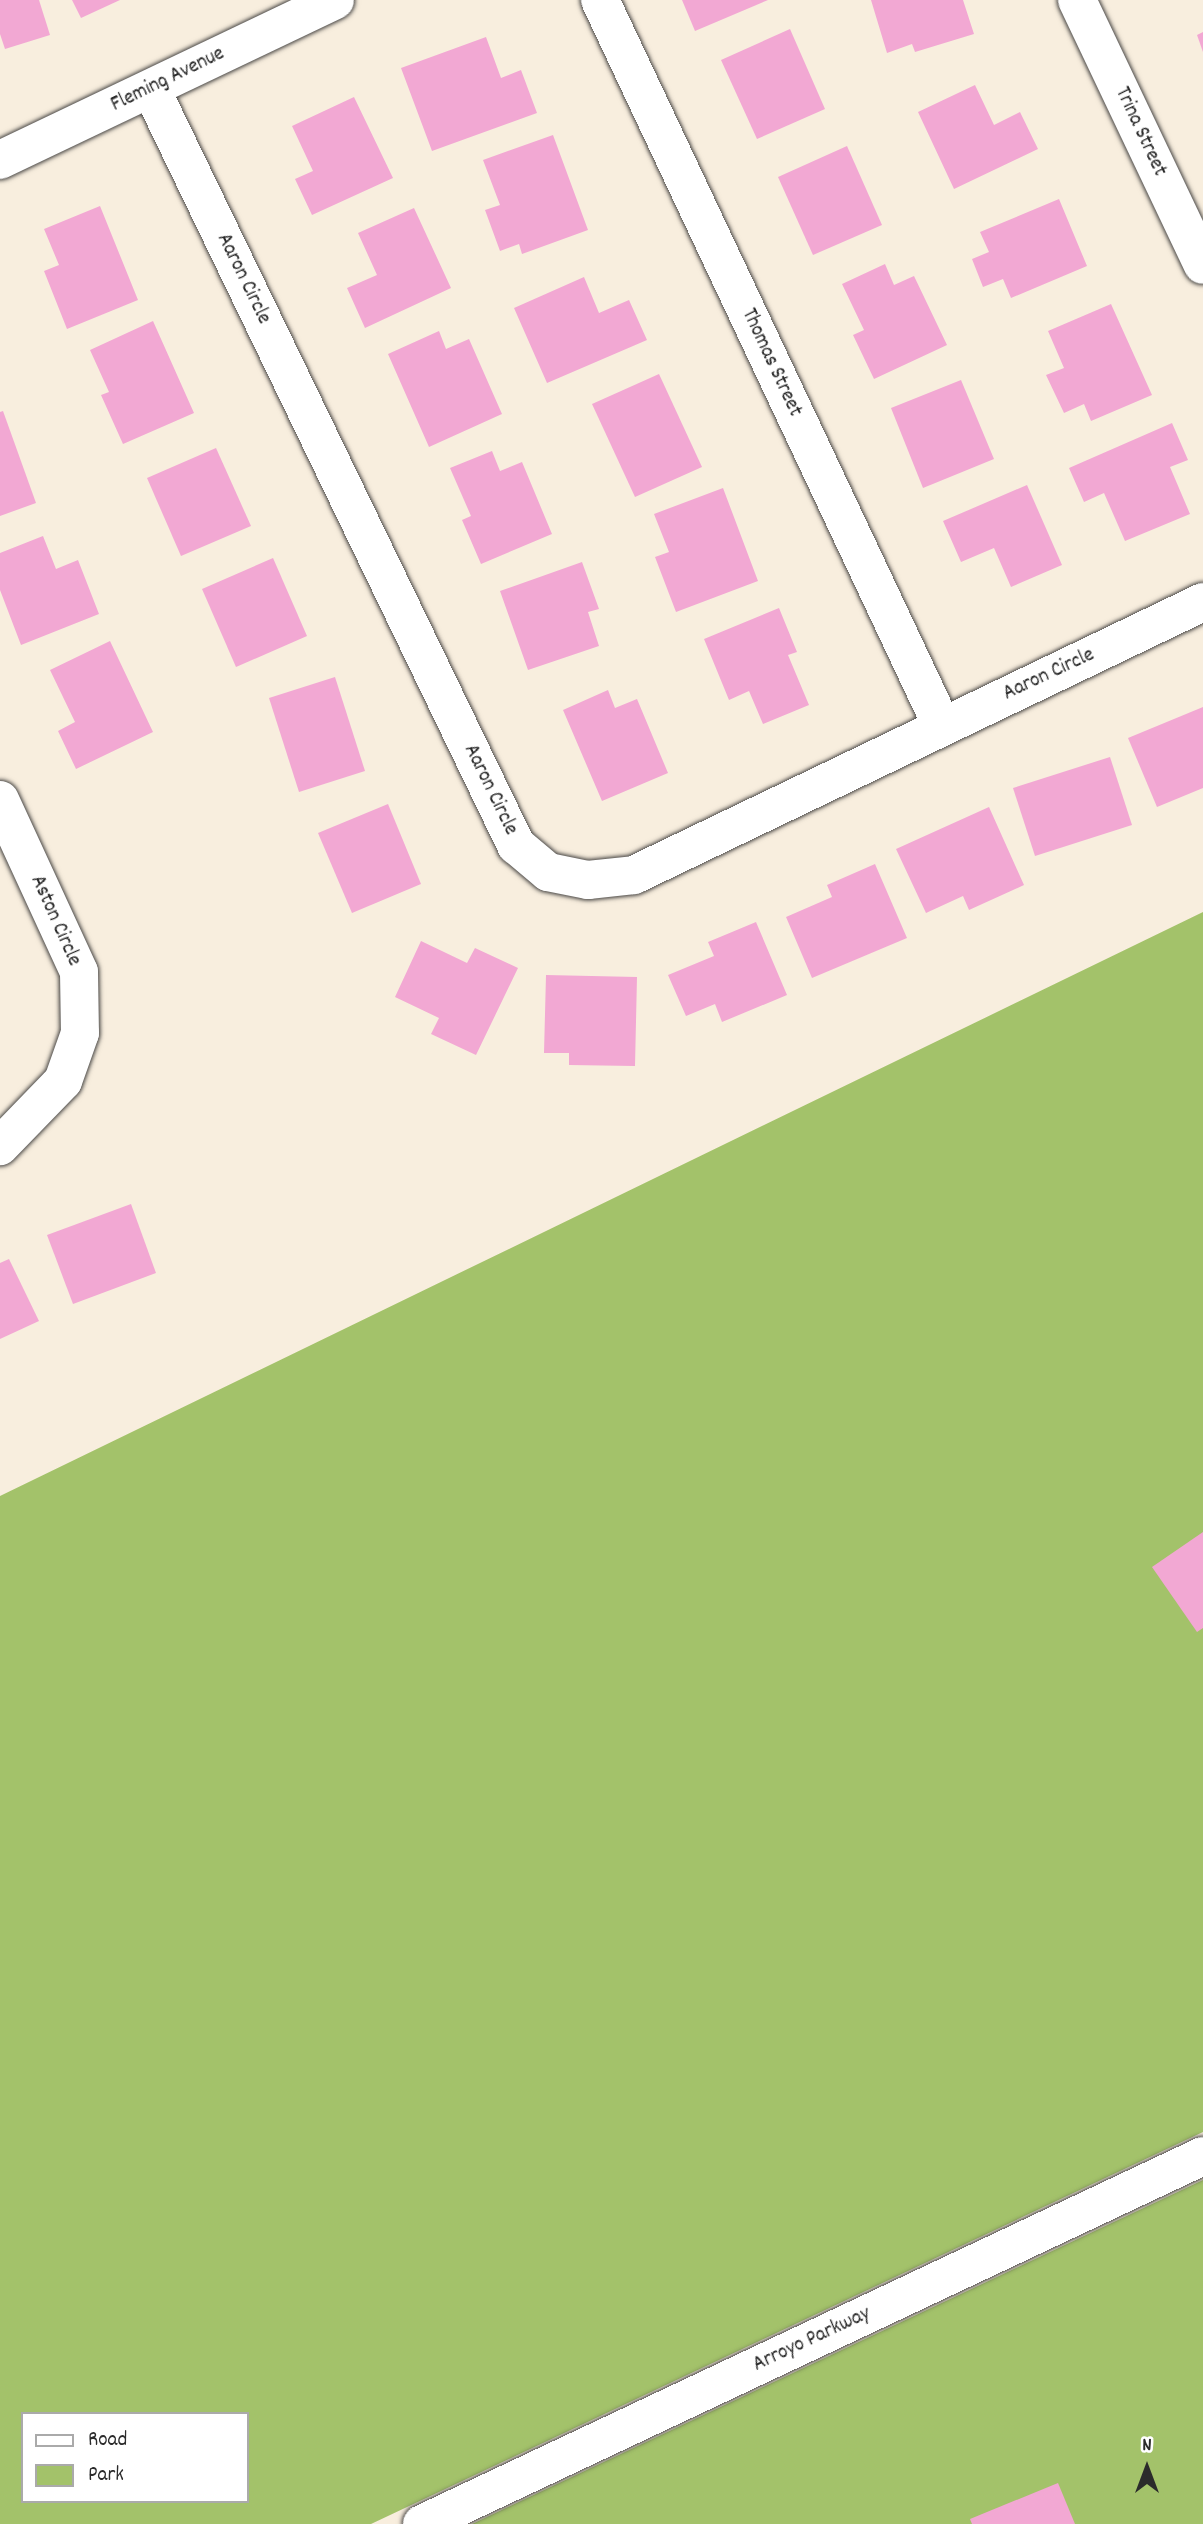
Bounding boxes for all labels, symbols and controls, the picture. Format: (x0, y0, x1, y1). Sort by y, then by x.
street label: Fleming Avenue (107, 42, 229, 118)
street label: Trina Street (1108, 83, 1172, 181)
street label: Aaron Circle (210, 230, 276, 328)
street label: Thomas Street (735, 305, 807, 421)
street label: Aaron Circle (999, 643, 1099, 707)
street label: Aaron Circle (457, 741, 523, 839)
street label: Aston Circle (24, 872, 86, 970)
street label: Arroyo Parkway (749, 2302, 875, 2378)
legend (21, 2412, 248, 2503)
text: Road (88, 2426, 127, 2456)
north arrow (1112, 2433, 1182, 2503)
text: N (1142, 2433, 1152, 2460)
text: Park (88, 2461, 124, 2491)

